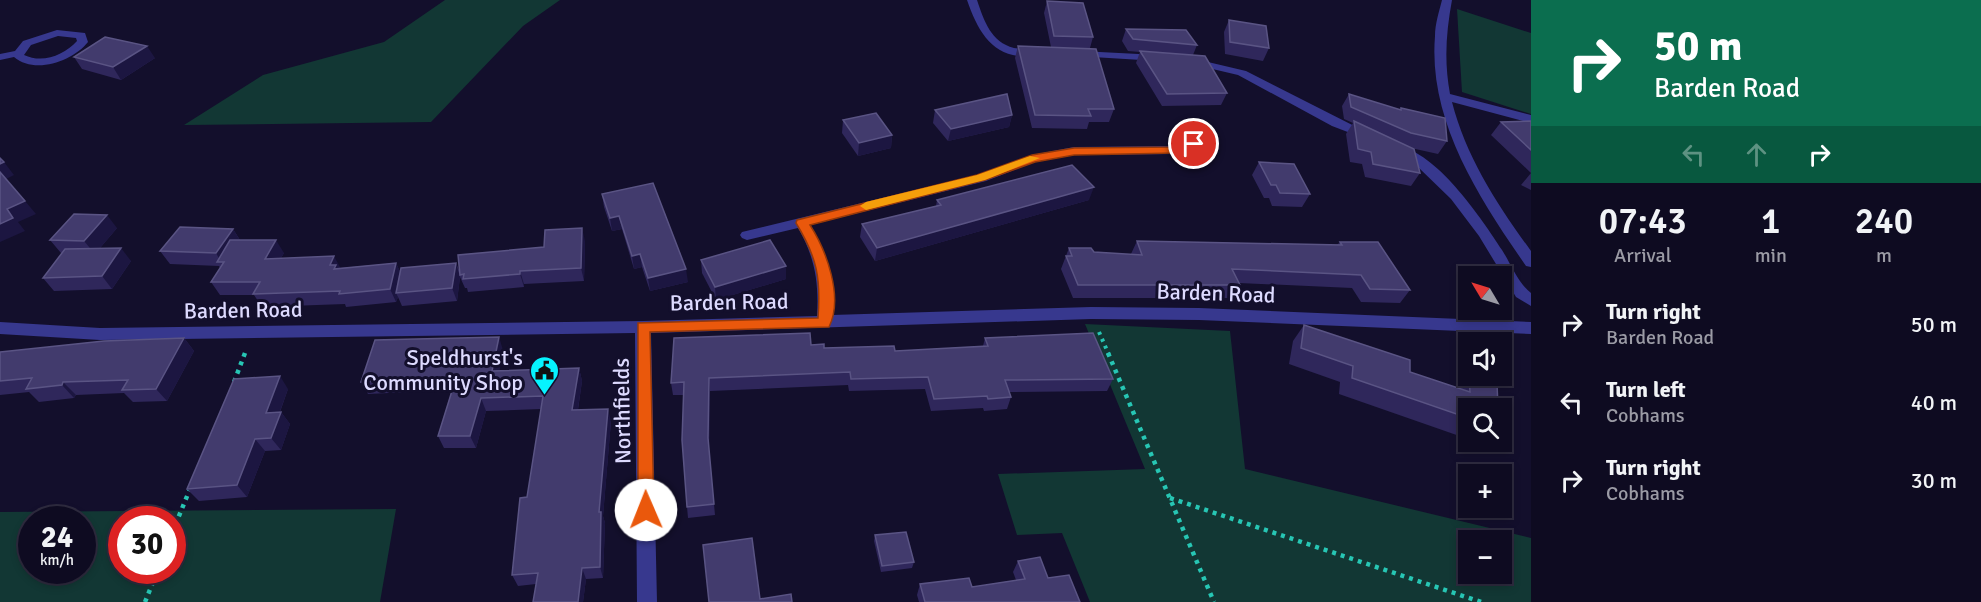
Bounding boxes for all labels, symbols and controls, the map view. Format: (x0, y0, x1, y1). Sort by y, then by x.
text: 50 m (1654, 21, 1743, 72)
icon: right (1555, 24, 1633, 102)
text: Barden Road (1654, 72, 1800, 105)
pin (1168, 118, 1219, 169)
icon: arrive (1177, 127, 1210, 160)
icon: left (1677, 138, 1710, 171)
icon: ahead (1740, 138, 1773, 171)
icon: right (1803, 138, 1836, 171)
text: 07:43 (1599, 199, 1687, 244)
text: 1 (1761, 199, 1781, 244)
text: 240 (1855, 199, 1913, 244)
text: Arrival (1614, 243, 1672, 268)
text: min (1755, 243, 1787, 268)
text: m (1876, 243, 1892, 268)
north arrow (1458, 266, 1512, 320)
map controls (1458, 266, 1512, 584)
street label: Barden Road (1156, 277, 1276, 309)
street label: Barden Road (669, 287, 789, 317)
street label: Barden Road (183, 295, 303, 325)
text: Turn right (1606, 298, 1701, 325)
icon: right (1555, 308, 1588, 341)
text: 50 m (1911, 311, 1957, 338)
text: Barden Road (1606, 325, 1714, 350)
button: sound (1458, 332, 1512, 386)
place label: Speldhurst's Community Shop (363, 344, 523, 396)
public building icon: Speldhurst's Community Shop (528, 354, 560, 396)
street label: Northfields (608, 358, 636, 464)
text: Turn left (1606, 376, 1686, 403)
icon: left (1555, 386, 1588, 419)
text: 40 m (1911, 389, 1957, 416)
button: search (1458, 398, 1512, 452)
text: Cobhams (1606, 403, 1685, 428)
text: Turn right (1606, 454, 1701, 481)
button: + (1458, 464, 1512, 518)
icon: right (1555, 464, 1588, 497)
text: 30 m (1911, 467, 1957, 494)
position arrow (614, 478, 678, 542)
text: Cobhams (1606, 481, 1685, 506)
speed limit sign: 30 (108, 506, 186, 584)
text: 24 (41, 519, 73, 556)
button: − (1458, 530, 1512, 584)
text: km/h (40, 551, 74, 569)

